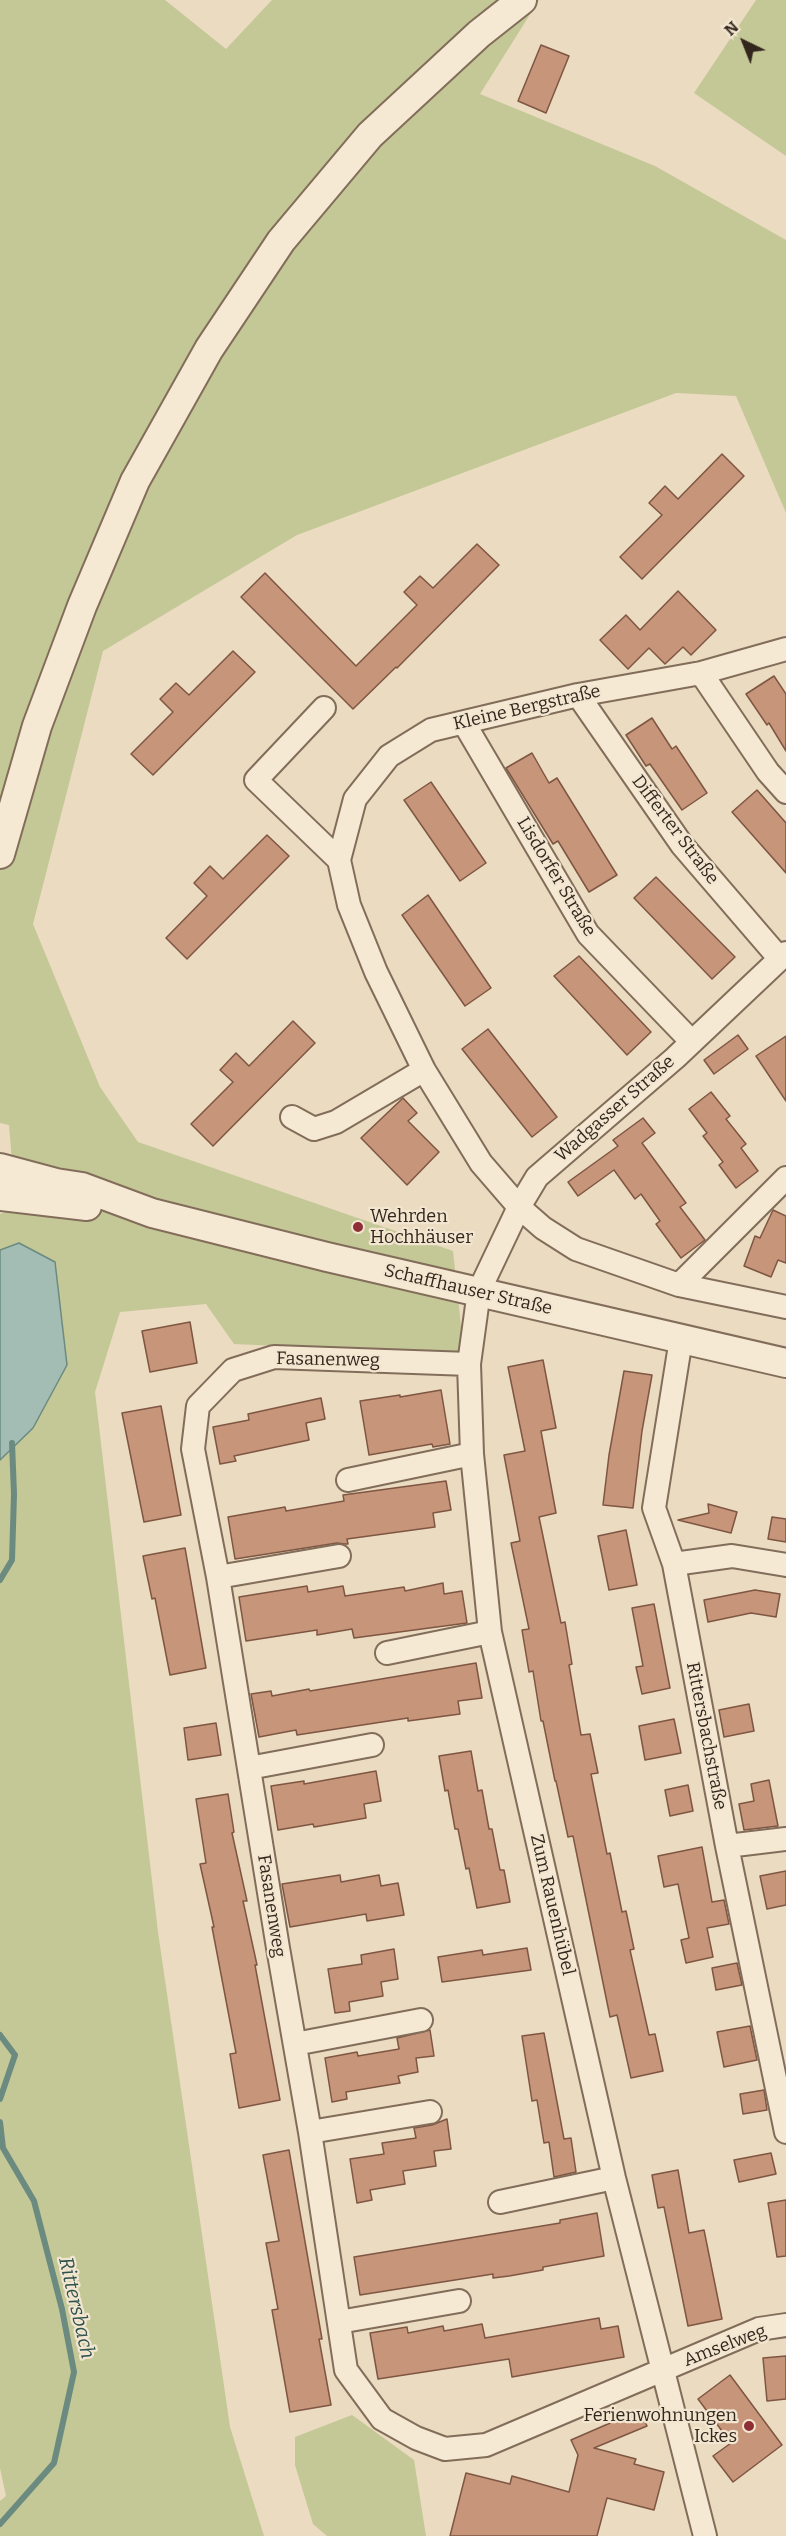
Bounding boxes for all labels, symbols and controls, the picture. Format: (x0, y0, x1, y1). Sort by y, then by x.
north arrow (714, 12, 774, 72)
text: N (720, 17, 742, 40)
street label: Kleine Bergstraße (451, 681, 603, 735)
street label: Differter Straße (627, 771, 723, 889)
street label: Lisdorfer Straße (512, 813, 600, 941)
street label: Wadgasser Straße (551, 1051, 679, 1167)
place label: Wehrden Hochhäuser (370, 1206, 473, 1248)
marker: Wehrden Hochhäuser (351, 1220, 365, 1234)
street label: Schaffhauser Straße (382, 1260, 554, 1320)
street label: Fasanenweg (276, 1348, 380, 1372)
street label: Rittersbachstraße (681, 1660, 731, 1812)
street label: Zum Rauenhübel (525, 1832, 579, 1978)
street label: Fasanenweg (252, 1853, 290, 1959)
water label: Rittersbach (53, 2255, 99, 2361)
street label: Amselweg (681, 2320, 769, 2372)
place label: Ferienwohnungen Ickes (583, 2405, 737, 2448)
marker: Ferienwohnungen Ickes (742, 2419, 756, 2433)

